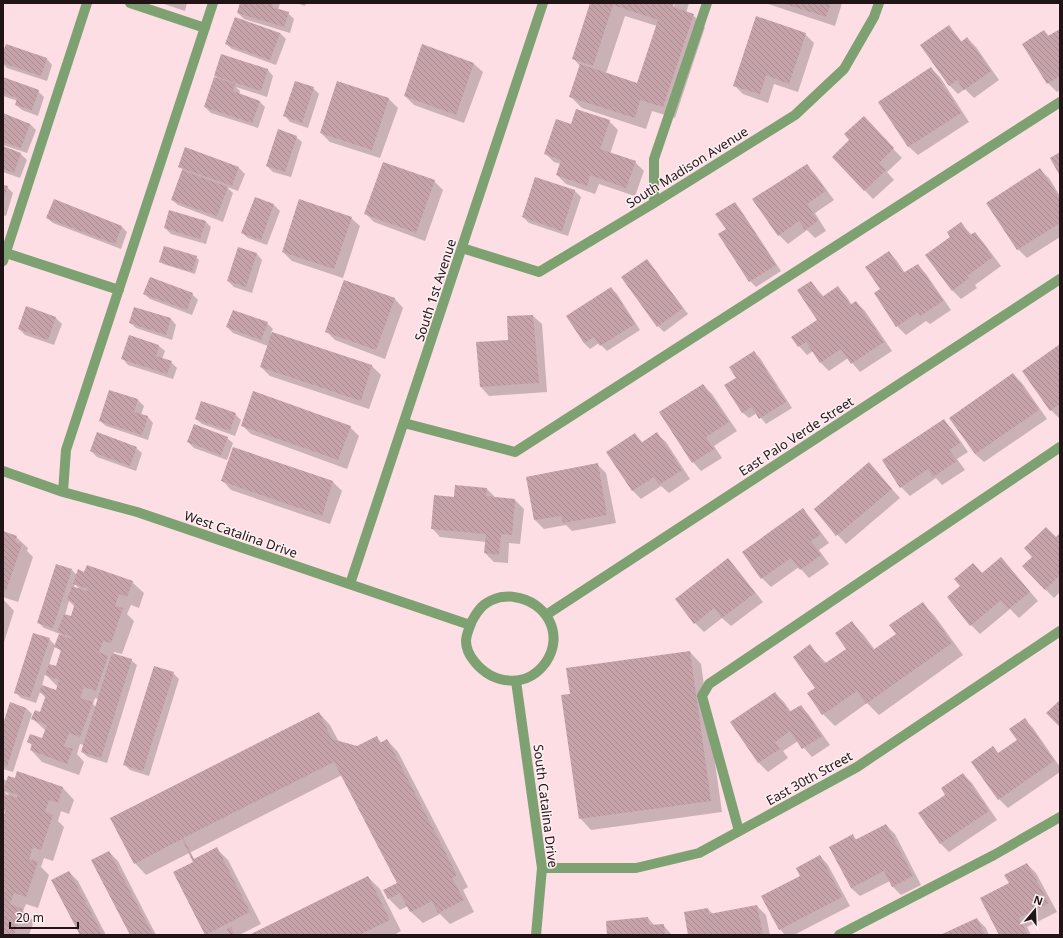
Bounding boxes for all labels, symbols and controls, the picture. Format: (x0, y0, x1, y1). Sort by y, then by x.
street label: South Madison Avenue (623, 122, 751, 212)
street label: South 1st Avenue (410, 237, 460, 343)
street label: East Palo Verde Street (735, 392, 857, 480)
street label: West Catalina Drive (182, 506, 300, 562)
street label: South Catalina Drive (529, 743, 563, 869)
street label: East 30th Street (763, 747, 856, 809)
north arrow (1015, 890, 1055, 930)
text: N (1032, 892, 1045, 909)
scale bar (10, 904, 78, 930)
text: 20 m (16, 909, 44, 926)

